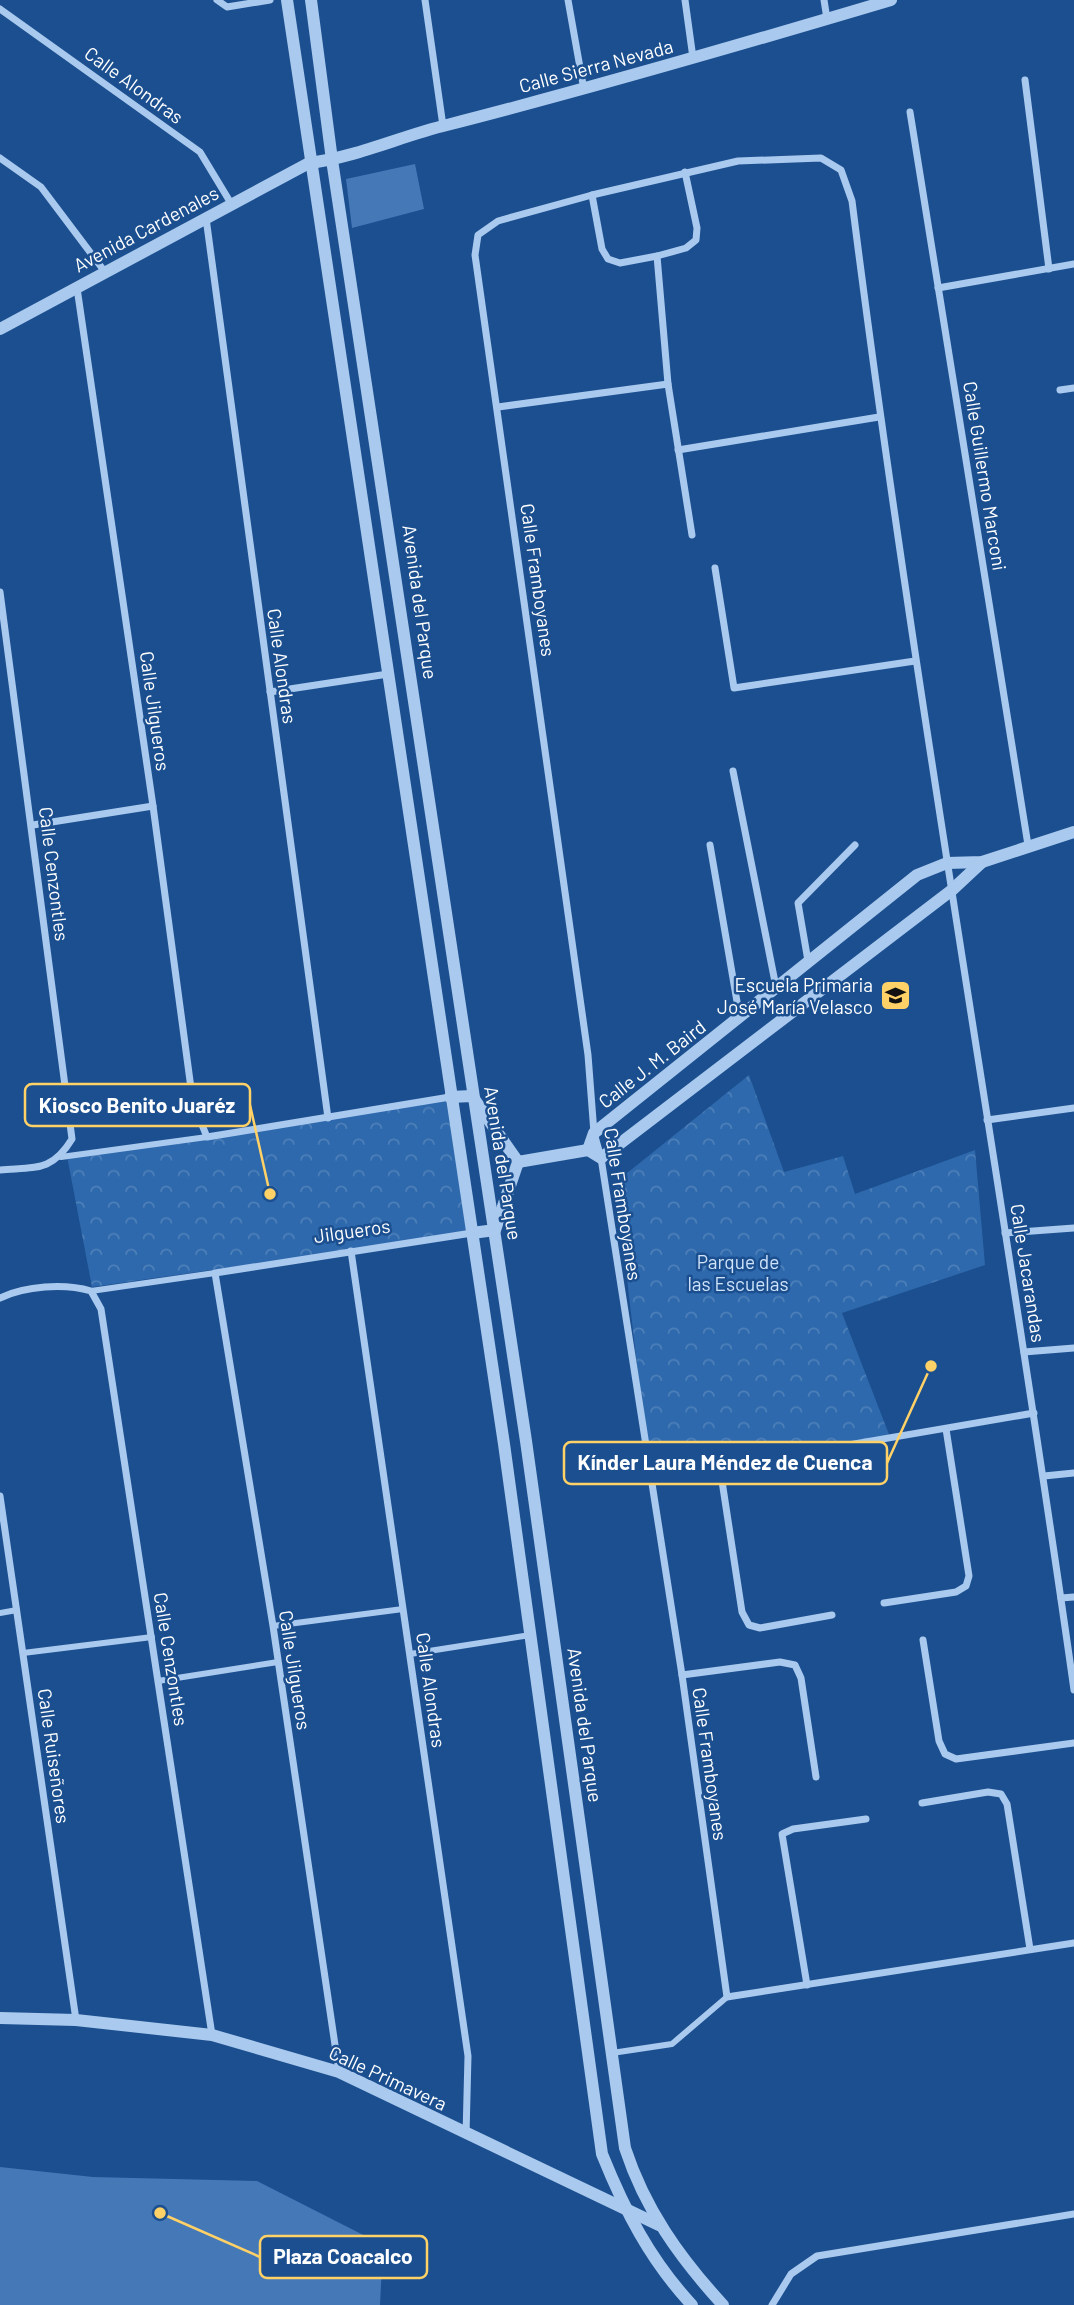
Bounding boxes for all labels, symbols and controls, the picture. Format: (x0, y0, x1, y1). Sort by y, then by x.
street label: Calle Sierra Nevada (516, 34, 675, 97)
street label: Calle Alondras (81, 41, 188, 128)
street label: Avenida Cardenales (69, 181, 222, 276)
street label: Calle Guillermo Marconi (959, 380, 1012, 572)
street label: Calle Framboyanes (516, 502, 561, 658)
street label: Avenida del Parque (398, 523, 443, 681)
street label: Calle Alondras (263, 607, 302, 725)
street label: Calle Jilgueros (136, 650, 175, 772)
street label: Calle Cenzontles (35, 805, 74, 942)
place label: Escuela Primaria José María Velasco (717, 973, 873, 1018)
school or university icon: Escuela Primaria José María Velasco (879, 979, 913, 1013)
street label: Calle J. M. Baird (593, 1015, 710, 1113)
callout: Kiosco Benito Juaréz (25, 1084, 250, 1126)
street label: Avenida del Parque (480, 1084, 527, 1242)
text: Kiosco Benito Juaréz (39, 1092, 236, 1117)
street label: Calle Framboyanes (600, 1126, 647, 1282)
street label: Calle Jacarandas (1006, 1202, 1051, 1344)
street label: Jilgueros (312, 1214, 392, 1247)
park label: Parque de las Escuelas (687, 1250, 789, 1295)
callout: Kínder Laura Méndez de Cuenca (564, 1442, 887, 1484)
text: Kínder Laura Méndez de Cuenca (578, 1449, 873, 1474)
street label: Calle Cenzontles (150, 1590, 193, 1727)
street label: Calle Jilgueros (275, 1608, 316, 1731)
street label: Calle Alondras (412, 1631, 451, 1749)
street label: Avenida del Parque (563, 1646, 608, 1804)
street label: Calle Framboyanes (688, 1686, 733, 1842)
street label: Calle Ruiseñores (34, 1687, 75, 1825)
street label: Calle Primavera (326, 2040, 451, 2115)
callout: Plaza Coacalco (260, 2236, 427, 2278)
text: Plaza Coacalco (273, 2243, 413, 2268)

